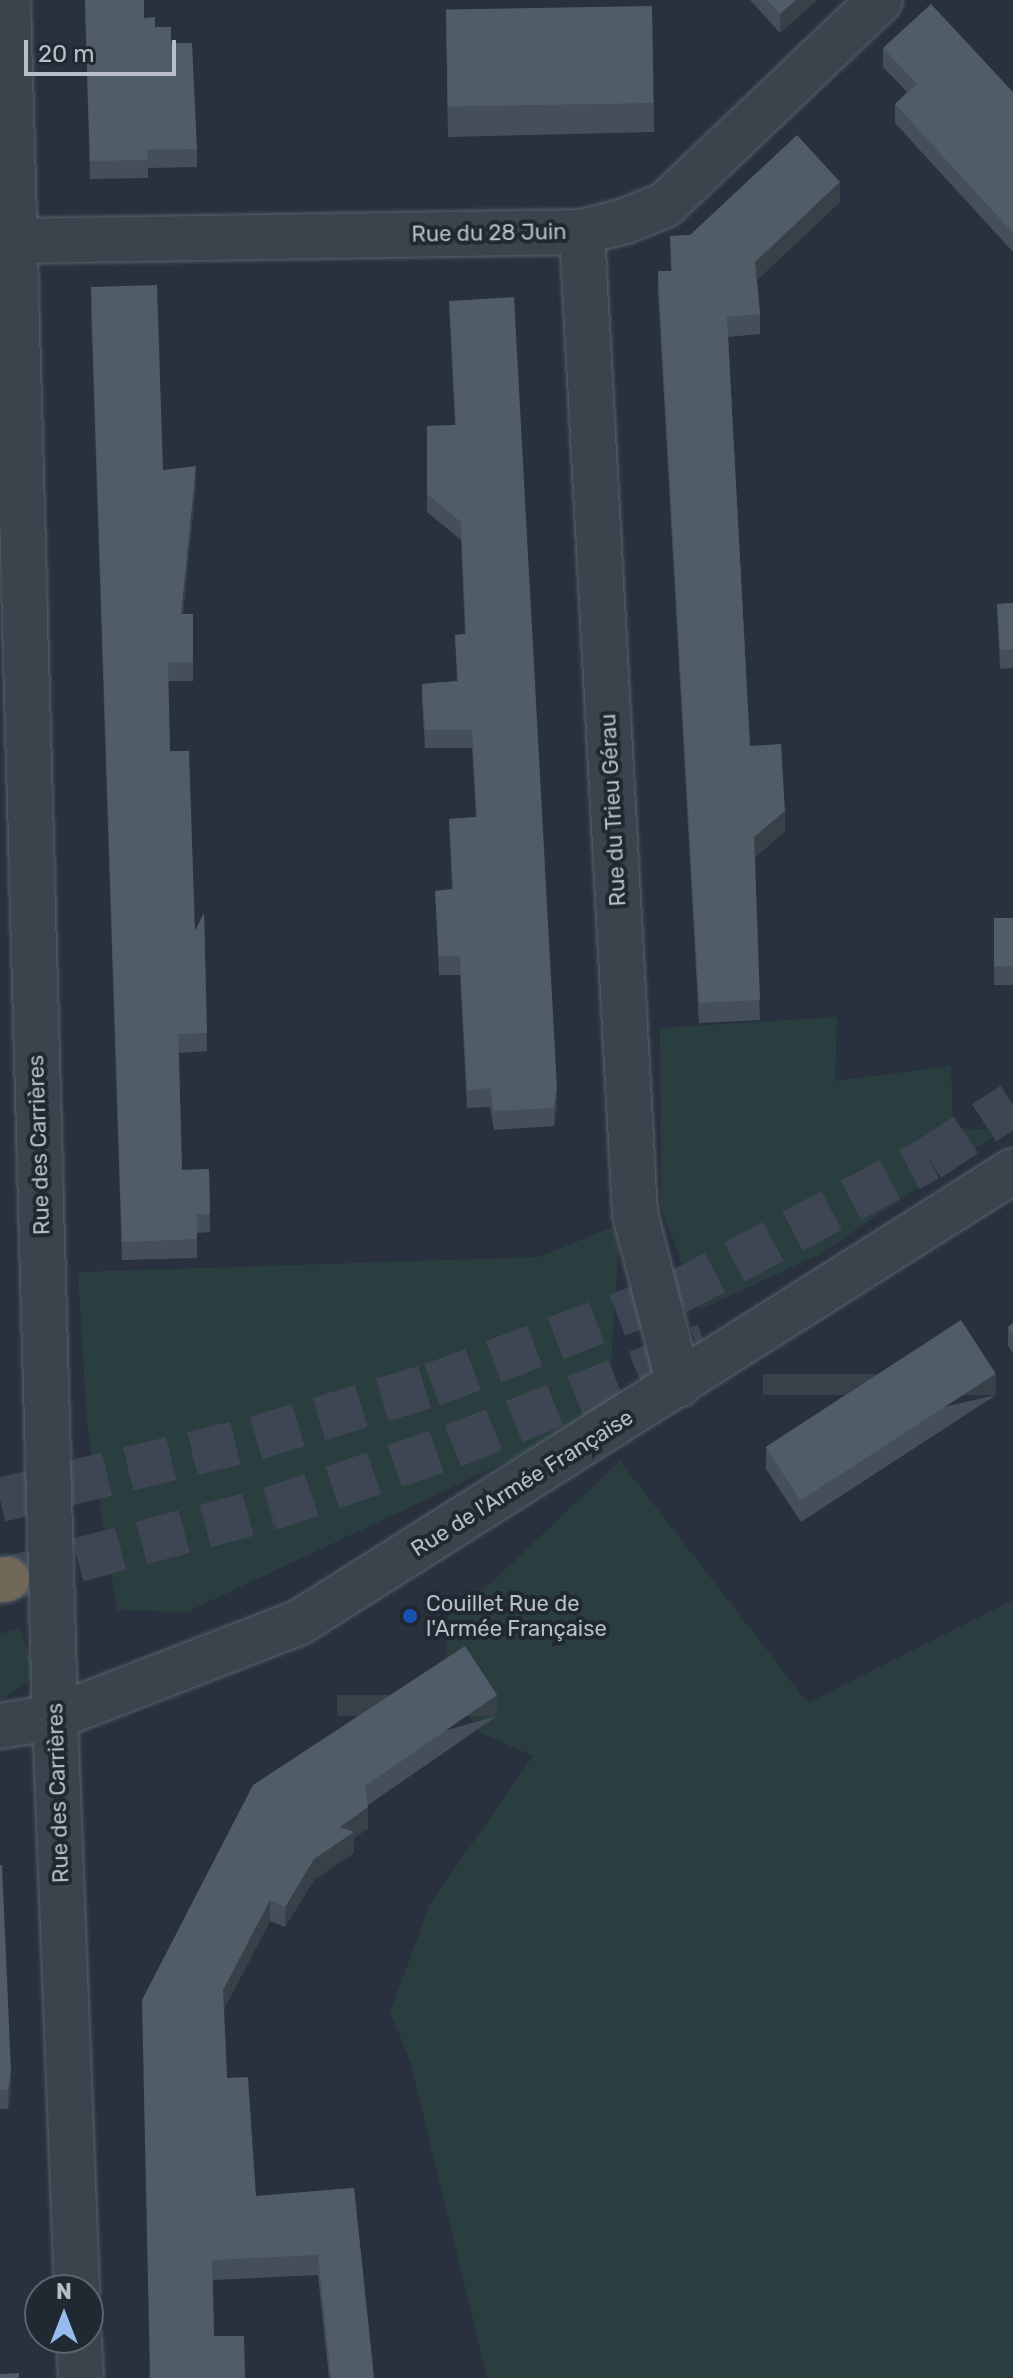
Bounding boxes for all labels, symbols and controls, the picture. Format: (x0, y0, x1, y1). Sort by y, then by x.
scale bar (28, 24, 180, 74)
text: 20 m (38, 40, 95, 68)
street label: Rue du 28 Juin (411, 218, 567, 248)
street label: Rue du Trieu Gérau (595, 713, 631, 907)
street label: Rue des Carrières (23, 1054, 55, 1236)
street label: Rue de l'Armée Française (406, 1404, 638, 1562)
place label: Couillet Rue de l'Armée Française (426, 1590, 607, 1642)
marker: Couillet Rue de l'Armée Française (401, 1607, 419, 1625)
street label: Rue des Carrières (42, 1702, 74, 1884)
north arrow (24, 2274, 104, 2354)
text: N (56, 2278, 72, 2305)

